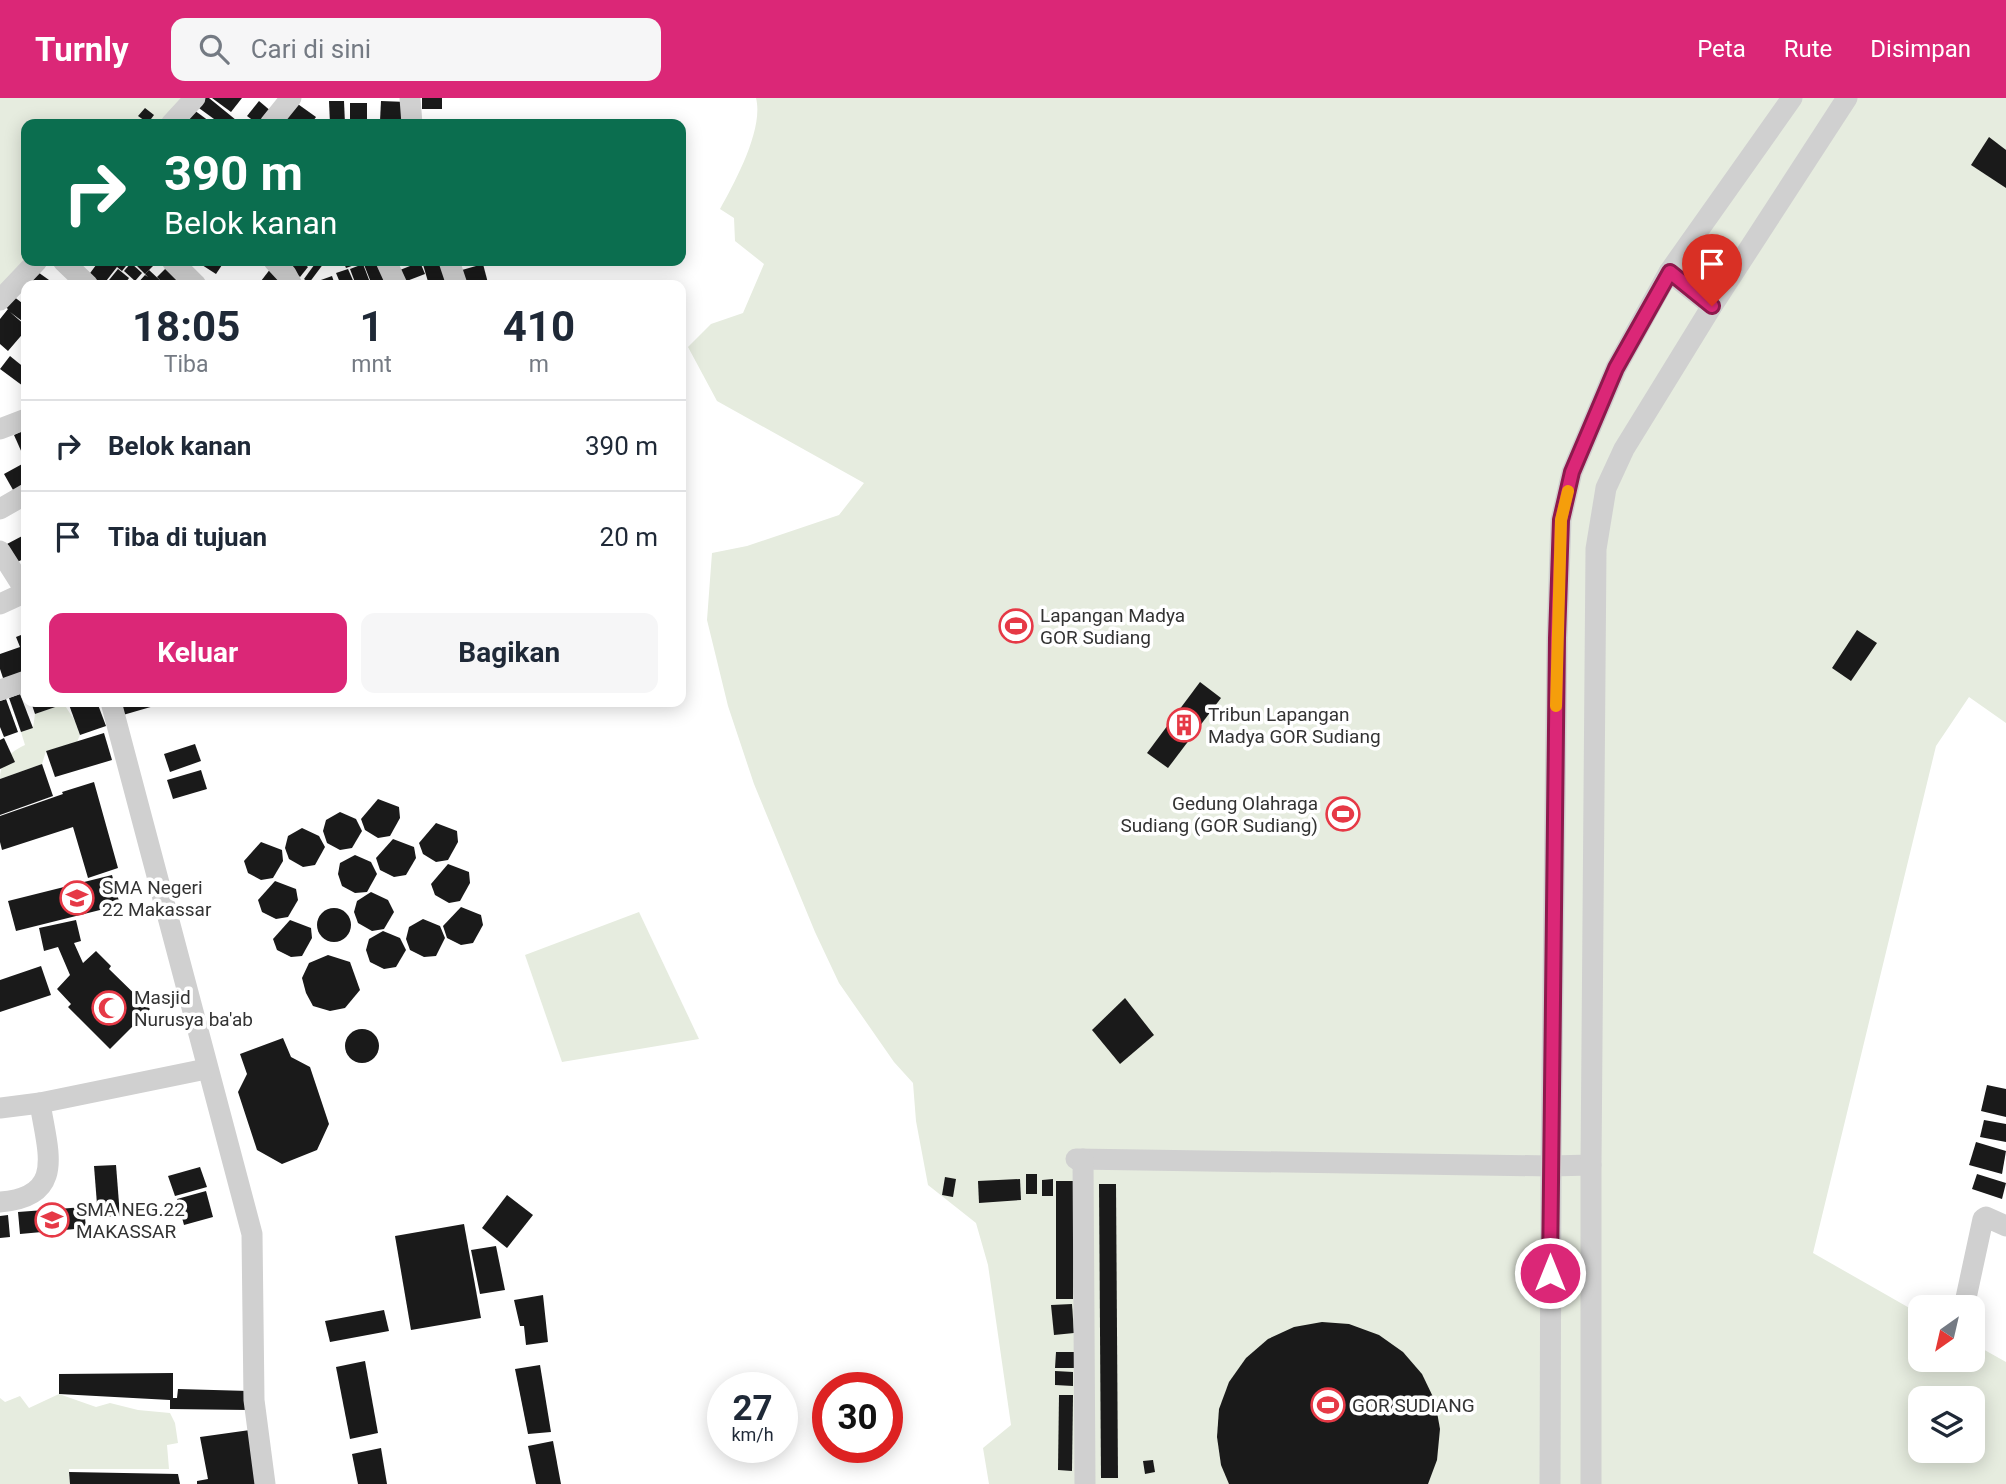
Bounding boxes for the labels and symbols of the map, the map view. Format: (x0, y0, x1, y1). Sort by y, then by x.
pin (1682, 234, 1742, 306)
place label: Lapangan Madya GOR Sudiang (1040, 604, 1185, 649)
sports icon: Lapangan Madya GOR Sudiang (997, 607, 1035, 645)
place label: Tribun Lapangan Madya GOR Sudiang (1208, 703, 1381, 748)
building icon: Tribun Lapangan Madya GOR Sudiang (1165, 706, 1203, 744)
place label: Gedung Olahraga Sudiang (GOR Sudiang) (1121, 792, 1318, 837)
sports icon: Gedung Olahraga Sudiang (GOR Sudiang) (1324, 795, 1362, 833)
place label: SMA Negeri 22 Makassar (102, 876, 212, 921)
school or university icon: SMA Negeri 22 Makassar (58, 879, 96, 917)
place label: Masjid Nurusya ba'ab (134, 986, 253, 1031)
mosque icon: Masjid Nurusya ba'ab (90, 989, 128, 1027)
place label: SMA NEG.22 MAKASSAR (76, 1198, 185, 1243)
school or university icon: SMA NEG.22 MAKASSAR (33, 1201, 71, 1239)
position arrow (1513, 1236, 1587, 1310)
north arrow (1908, 1295, 1984, 1372)
speed limit sign: 30 (812, 1372, 903, 1463)
sports icon: GOR SUDIANG (1309, 1386, 1347, 1424)
place label: GOR SUDIANG (1352, 1394, 1475, 1417)

